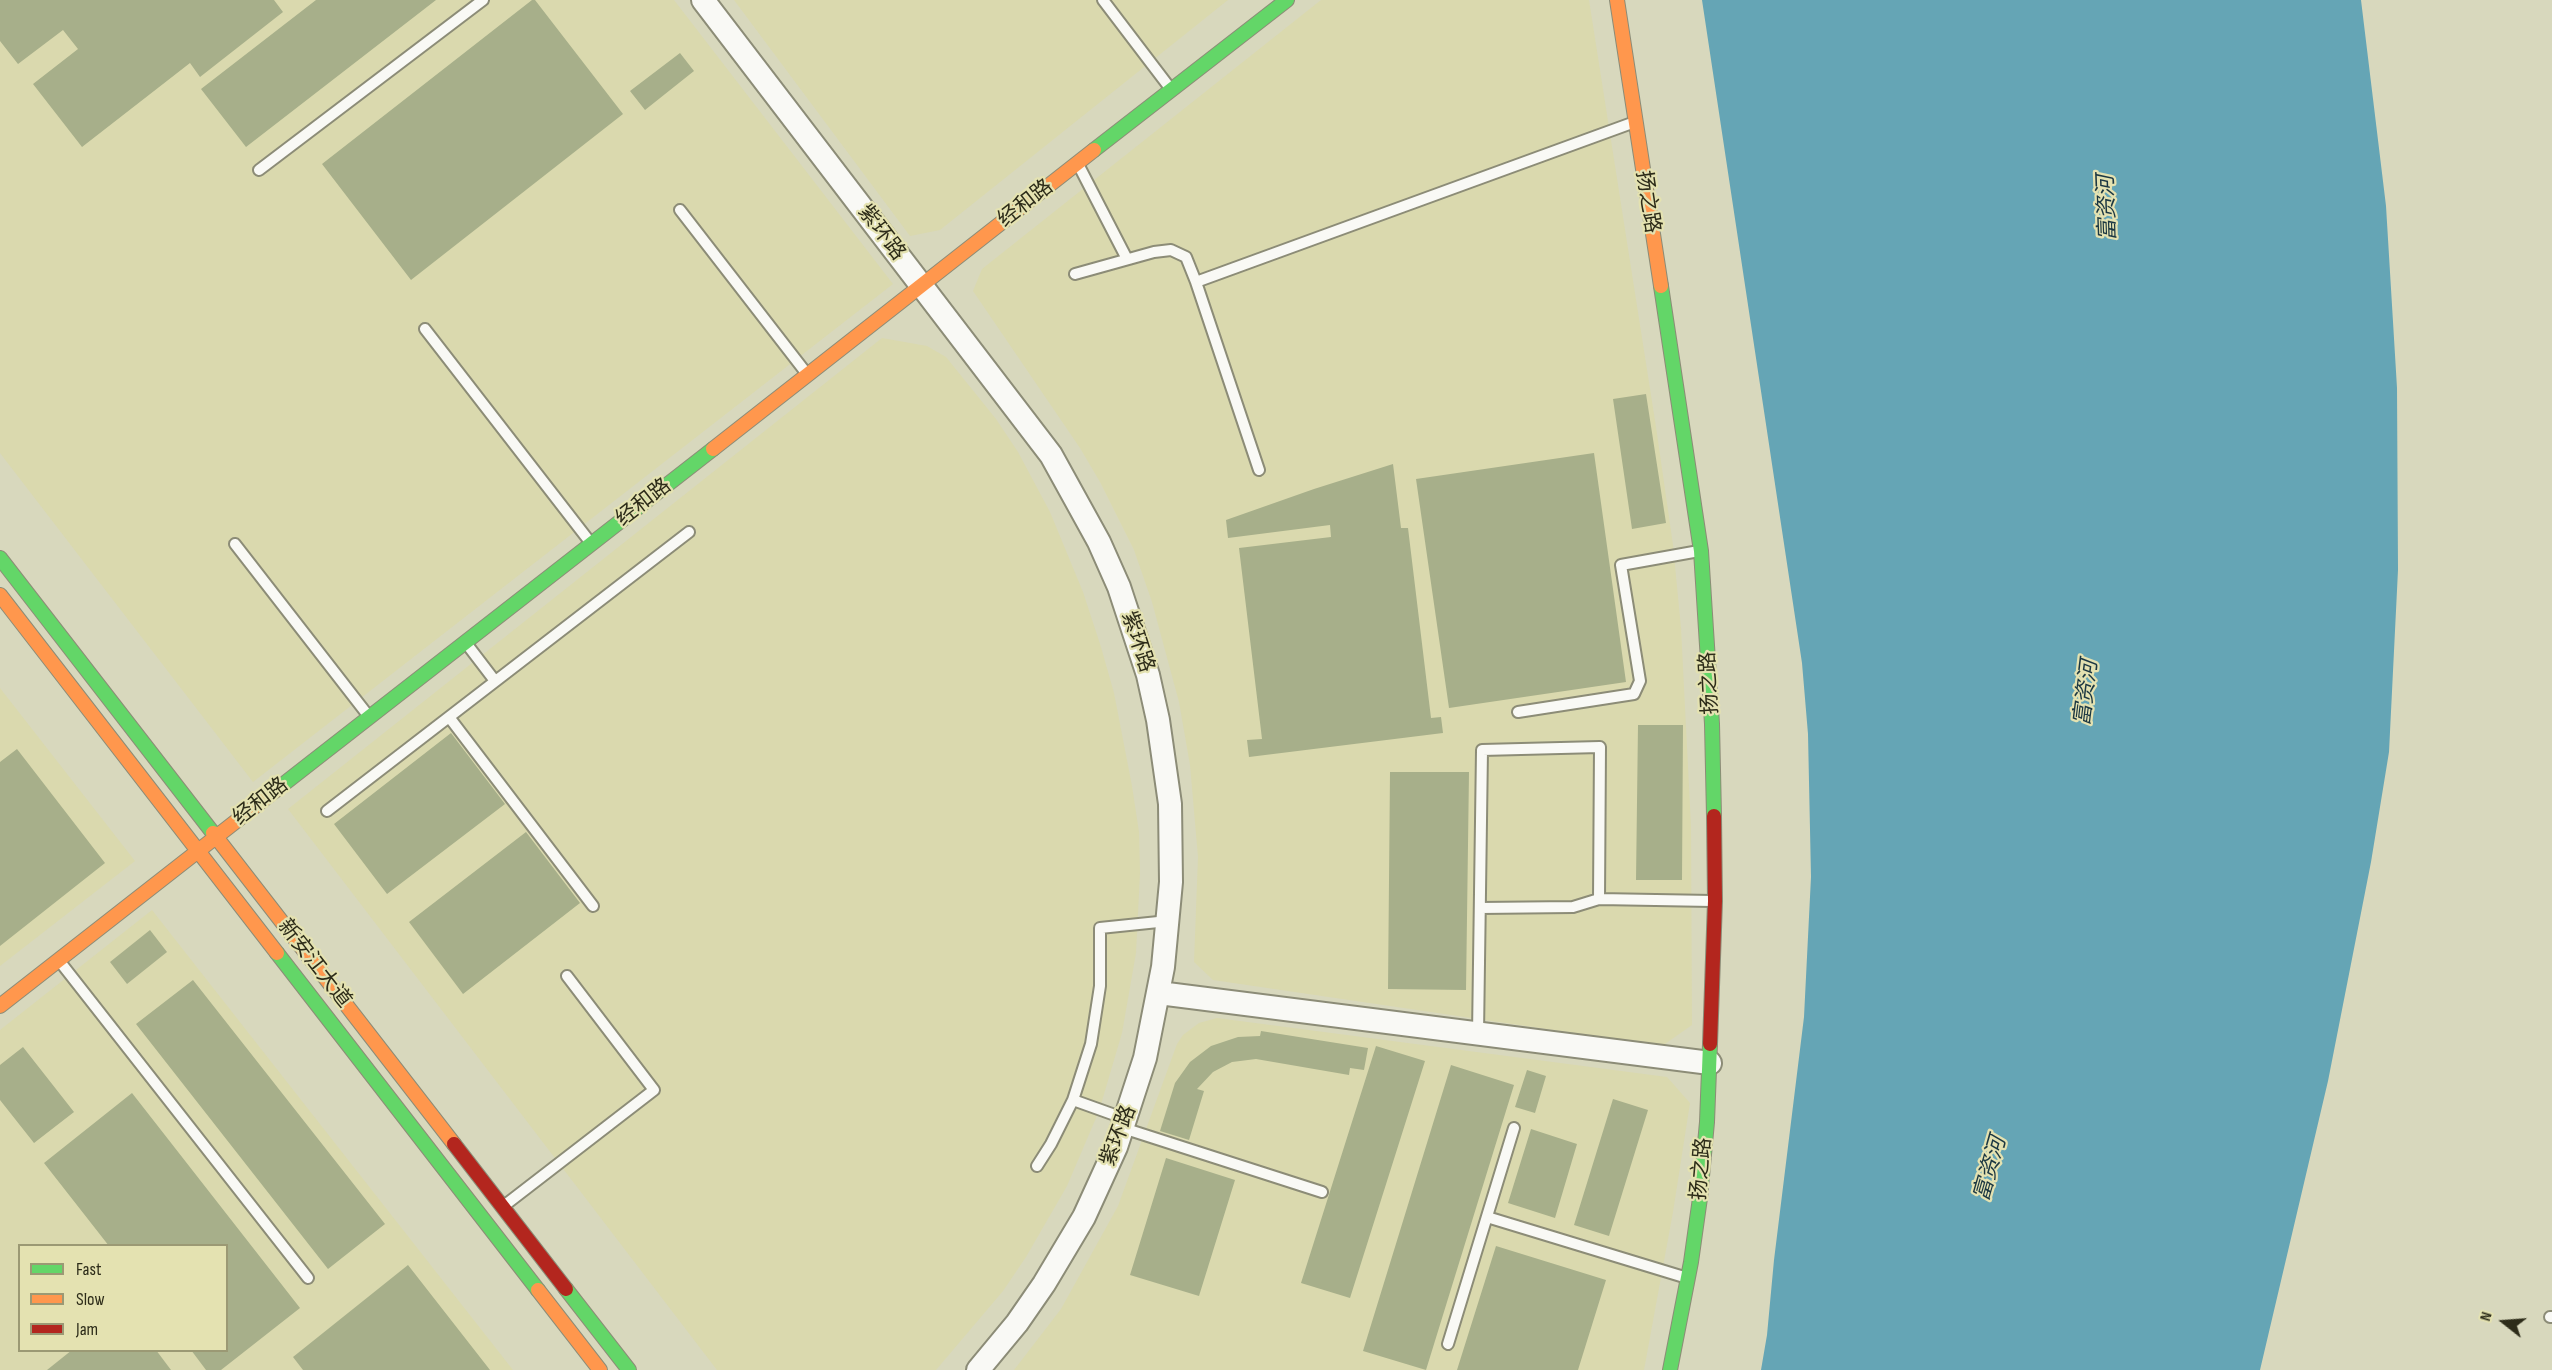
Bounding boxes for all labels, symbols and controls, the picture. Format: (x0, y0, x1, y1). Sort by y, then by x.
street label: 扬之路 (1630, 169, 1664, 235)
street label: 经和路 (993, 175, 1059, 233)
water label: 富资河 (2094, 175, 2122, 241)
street label: 紫环路 (852, 200, 910, 266)
street label: 经和路 (611, 474, 677, 532)
street label: 紫环路 (1115, 608, 1159, 676)
street label: 扬之路 (1696, 651, 1724, 715)
water label: 富资河 (2070, 659, 2104, 727)
street label: 经和路 (228, 773, 294, 831)
street label: 新安江大道 (272, 915, 356, 1013)
street label: 紫环路 (1096, 1102, 1142, 1170)
water label: 富资河 (1969, 1134, 2013, 1204)
street label: 扬之路 (1687, 1137, 1717, 1201)
legend (18, 1244, 228, 1352)
text: Fast (76, 1259, 101, 1280)
text: Slow (76, 1289, 105, 1310)
north arrow (2474, 1292, 2534, 1352)
text: N (2476, 1310, 2497, 1323)
text: Jam (76, 1319, 98, 1340)

